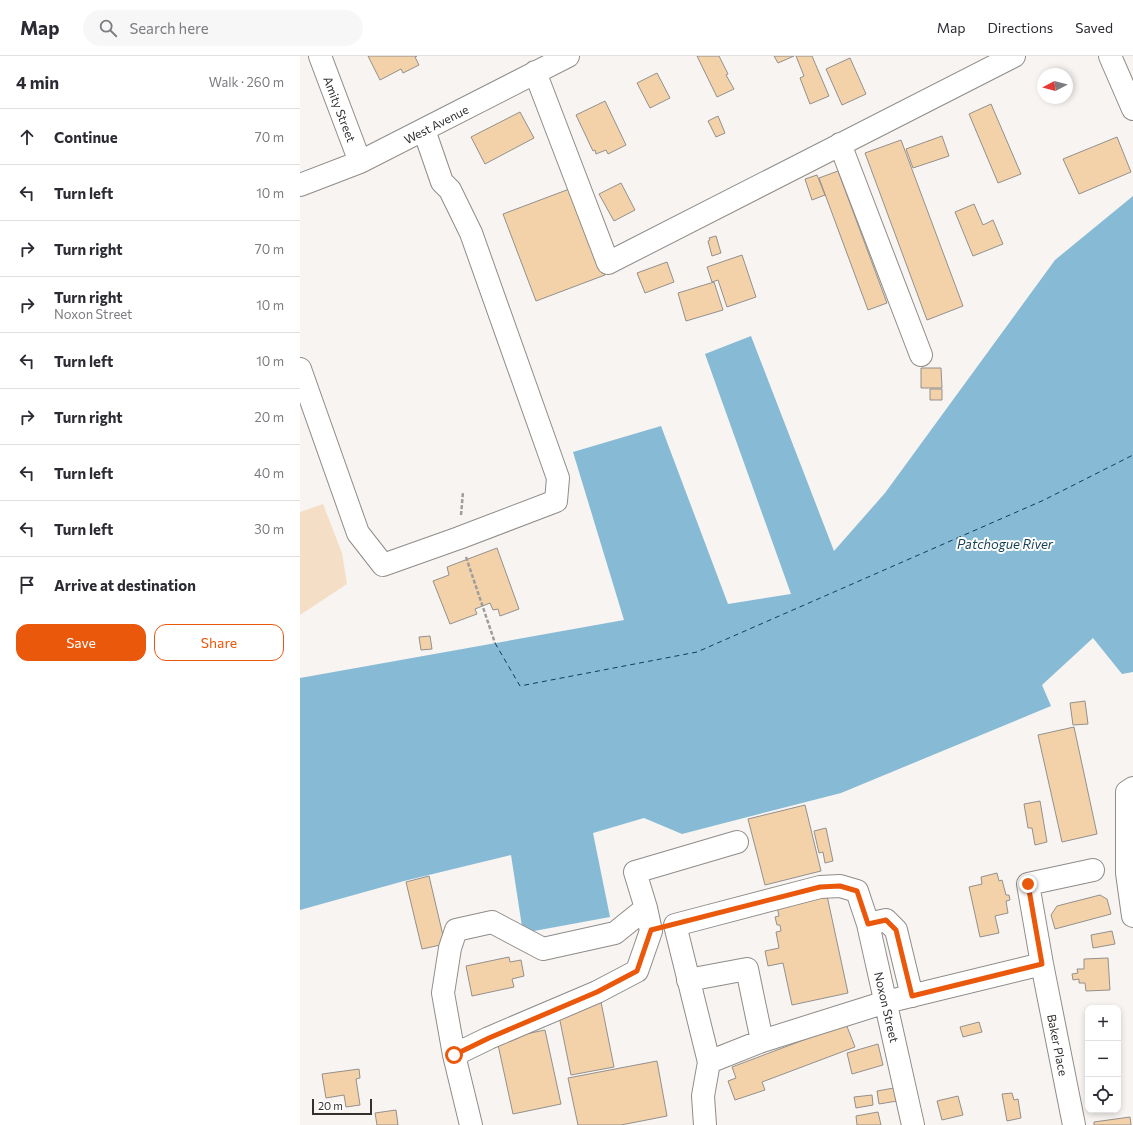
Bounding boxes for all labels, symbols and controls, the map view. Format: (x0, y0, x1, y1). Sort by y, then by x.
search box (83, 10, 363, 46)
text: Map (20, 16, 59, 39)
icon: search (97, 17, 119, 39)
text: Search here (129, 19, 209, 37)
text: Map (937, 19, 966, 36)
text: Directions (988, 19, 1053, 36)
text: Saved (1075, 19, 1113, 36)
north arrow (1037, 68, 1073, 104)
text: 4 min (16, 72, 59, 93)
text: Walk · 260 m (209, 74, 284, 90)
street label: Amity Street (321, 74, 359, 144)
street label: West Avenue (401, 102, 471, 146)
icon: ahead (16, 126, 38, 148)
text: Continue (54, 128, 118, 146)
text: 70 m (255, 129, 284, 145)
icon: left (16, 182, 38, 204)
text: Turn left (54, 184, 113, 202)
text: 10 m (256, 185, 284, 201)
icon: right (16, 238, 38, 260)
text: Turn right (54, 240, 123, 258)
text: 70 m (255, 241, 284, 257)
text: Turn right (54, 288, 123, 306)
icon: right (16, 294, 38, 316)
text: 10 m (256, 297, 284, 313)
text: Noxon Street (54, 306, 132, 322)
icon: left (16, 350, 38, 372)
text: Turn left (54, 352, 113, 370)
text: 10 m (256, 353, 284, 369)
icon: right (16, 406, 38, 428)
text: Turn right (54, 408, 123, 426)
text: 20 m (255, 409, 284, 425)
icon: left (16, 462, 38, 484)
text: Turn left (54, 464, 113, 482)
text: 40 m (254, 465, 284, 481)
icon: left (16, 518, 38, 540)
text: Turn left (54, 520, 113, 538)
text: 30 m (254, 521, 284, 537)
water label: Patchogue River (957, 536, 1054, 552)
icon: arrive (16, 574, 38, 596)
text: Arrive at destination (54, 576, 196, 594)
button: Save (16, 624, 146, 661)
button: Share (154, 624, 284, 661)
route end (1019, 875, 1037, 893)
street label: Noxon Street (872, 970, 902, 1044)
map controls (1085, 1005, 1121, 1113)
button: + (1085, 1005, 1121, 1041)
street label: Baker Place (1045, 1013, 1071, 1077)
button: − (1085, 1041, 1121, 1077)
route start (445, 1046, 463, 1064)
button: locate (1085, 1077, 1121, 1113)
scale bar (312, 1097, 372, 1116)
text: 20 m (318, 1099, 343, 1112)

